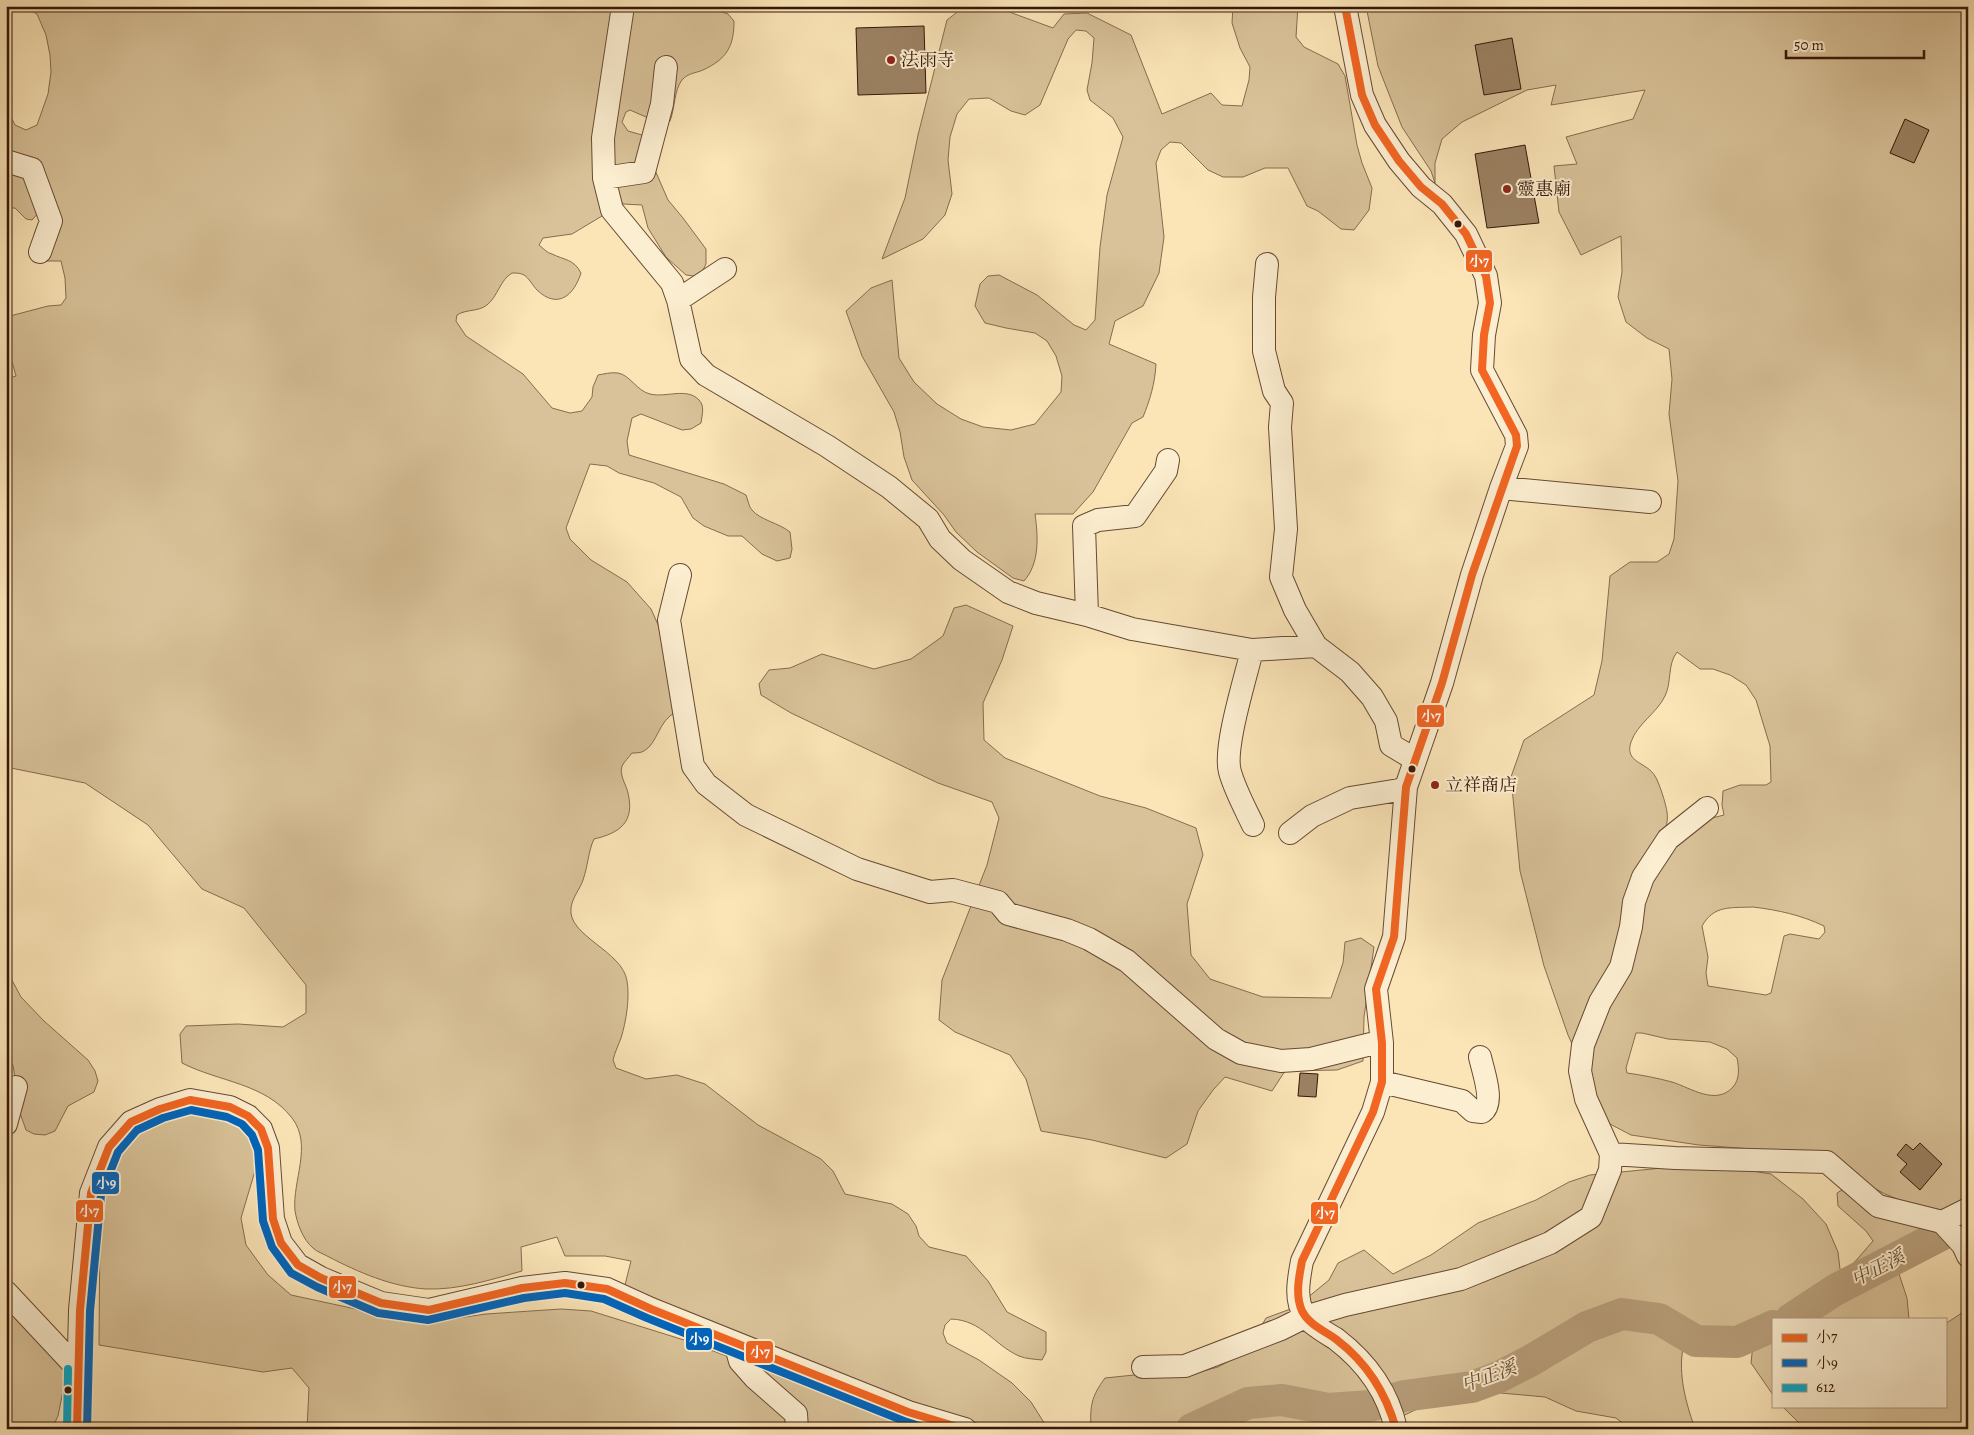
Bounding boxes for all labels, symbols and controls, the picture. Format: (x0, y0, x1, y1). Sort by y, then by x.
scale bar (1786, 28, 1924, 60)
text: 50 m (1794, 35, 1824, 55)
place label: 法雨寺 (901, 48, 955, 72)
marker: 法雨寺 (885, 54, 897, 66)
place label: 靈惠廟 (1517, 177, 1571, 201)
marker: 靈惠廟 (1501, 183, 1513, 195)
unlabelled marker (1453, 219, 1463, 229)
line badge: 小7 (1465, 249, 1493, 273)
text: 小7 (1469, 252, 1489, 271)
line badge: 小7 (1416, 704, 1445, 728)
text: 小7 (1421, 707, 1441, 726)
unlabelled marker (1407, 764, 1417, 774)
place label: 立祥商店 (1445, 773, 1517, 797)
marker: 立祥商店 (1429, 779, 1441, 791)
line badge: 小9 (91, 1171, 120, 1195)
text: 小9 (96, 1174, 117, 1193)
line badge: 小7 (75, 1199, 104, 1223)
line badge: 小7 (1310, 1201, 1339, 1225)
text: 小7 (79, 1202, 99, 1221)
text: 小7 (1315, 1204, 1335, 1223)
water label: 中正溪 (1847, 1243, 1911, 1293)
line badge: 小7 (328, 1275, 357, 1299)
text: 小7 (332, 1278, 352, 1297)
unlabelled marker (576, 1280, 586, 1290)
legend (1772, 1318, 1946, 1408)
line badge: 小9 (685, 1327, 713, 1351)
text: 小7 (1816, 1327, 1838, 1347)
text: 小9 (689, 1330, 710, 1349)
line badge: 小7 (745, 1340, 774, 1364)
text: 小7 (750, 1343, 770, 1362)
water label: 中正溪 (1458, 1353, 1522, 1398)
text: 小9 (1816, 1353, 1838, 1373)
text: 612 (1816, 1377, 1835, 1397)
unlabelled marker (63, 1385, 73, 1395)

